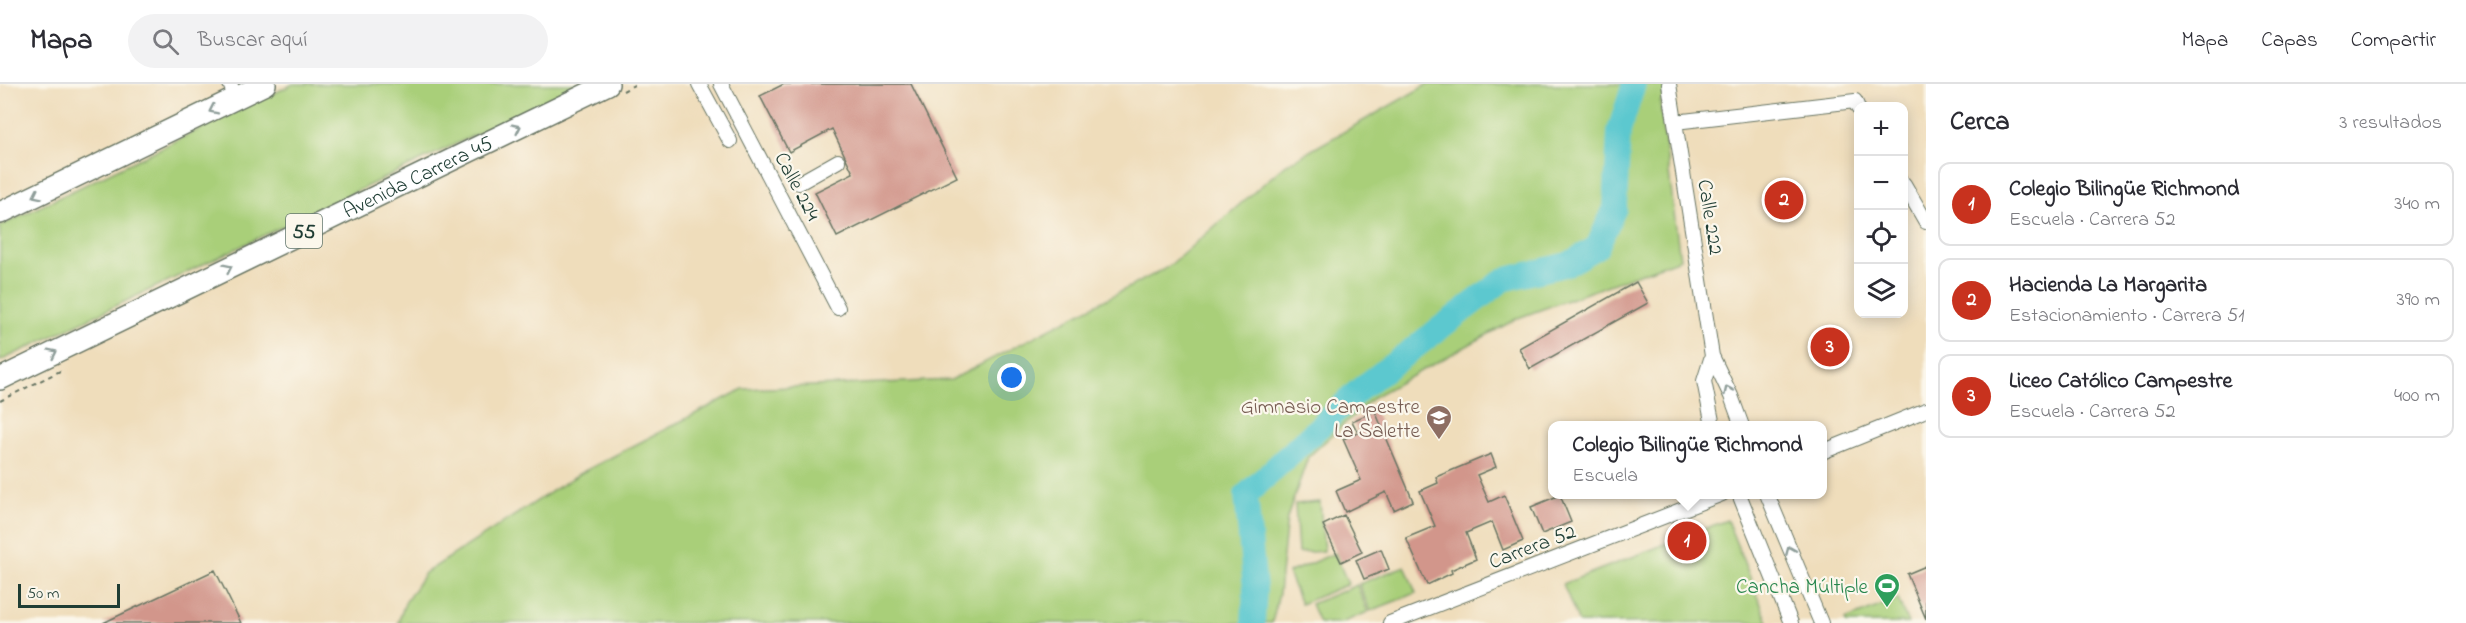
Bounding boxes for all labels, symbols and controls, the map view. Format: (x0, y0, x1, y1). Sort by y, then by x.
search box (128, 14, 548, 68)
text: Mapa (30, 21, 92, 62)
icon: search (149, 25, 182, 58)
text: Buscar aquí (197, 25, 307, 57)
text: Mapa (2181, 26, 2228, 56)
text: Capas (2261, 26, 2318, 56)
text: Compartir (2351, 26, 2436, 56)
one-way arrow (208, 102, 219, 114)
map controls (1854, 102, 1908, 318)
button: + (1854, 102, 1908, 156)
text: Cerca (1950, 104, 2010, 142)
text: 3 resultados (2339, 109, 2442, 138)
one-way arrow (510, 123, 521, 135)
street label: Avenida Carrera 45 (339, 129, 498, 227)
street label: Calle 224 (766, 147, 827, 227)
button: − (1854, 156, 1908, 210)
text: Colegio Bilingüe Richmond (2009, 174, 2239, 206)
street label: Calle 222 (1688, 177, 1730, 257)
pin: 2 (1764, 178, 1804, 222)
one-way arrow (33, 187, 44, 199)
text: 1 (1968, 190, 1975, 219)
text: 340 m (2394, 190, 2440, 219)
text: Escuela · Carrera 52 (2009, 206, 2175, 235)
button: locate (1854, 210, 1908, 264)
road number: 55 (286, 214, 322, 248)
one-way arrow (221, 264, 232, 275)
button: layers (1854, 264, 1908, 318)
text: Hacienda La Margarita (2009, 270, 2207, 302)
text: 2 (1967, 286, 1976, 315)
text: 390 m (2397, 286, 2440, 315)
text: Estacionamiento · Carrera 51 (2009, 302, 2245, 331)
pin: 3 (1810, 324, 1850, 370)
one-way arrow (46, 349, 57, 361)
your location (997, 363, 1026, 392)
text: Liceo Católico Campestre (2009, 366, 2232, 398)
text: 3 (1967, 382, 1976, 411)
text: 400 m (2394, 382, 2440, 411)
one-way arrow (1724, 385, 1736, 396)
place label: Gimnasio Campestre La Salette (1241, 393, 1421, 447)
text: Escuela · Carrera 52 (2009, 398, 2175, 427)
school or university icon: Gimnasio Campestre La Salette (1424, 403, 1454, 441)
popup (1548, 421, 1827, 499)
text: Colegio Bilingüe Richmond (1572, 430, 1803, 462)
text: Escuela (1572, 462, 1638, 491)
street label: Carrera 52 (1485, 518, 1581, 578)
pin: 1 (1668, 518, 1706, 564)
one-way arrow (1785, 545, 1797, 556)
sports icon: Cancha Múltiple (1872, 571, 1902, 609)
place label: Cancha Múltiple (1736, 573, 1869, 603)
scale bar (18, 581, 120, 608)
text: 50 m (27, 582, 59, 606)

